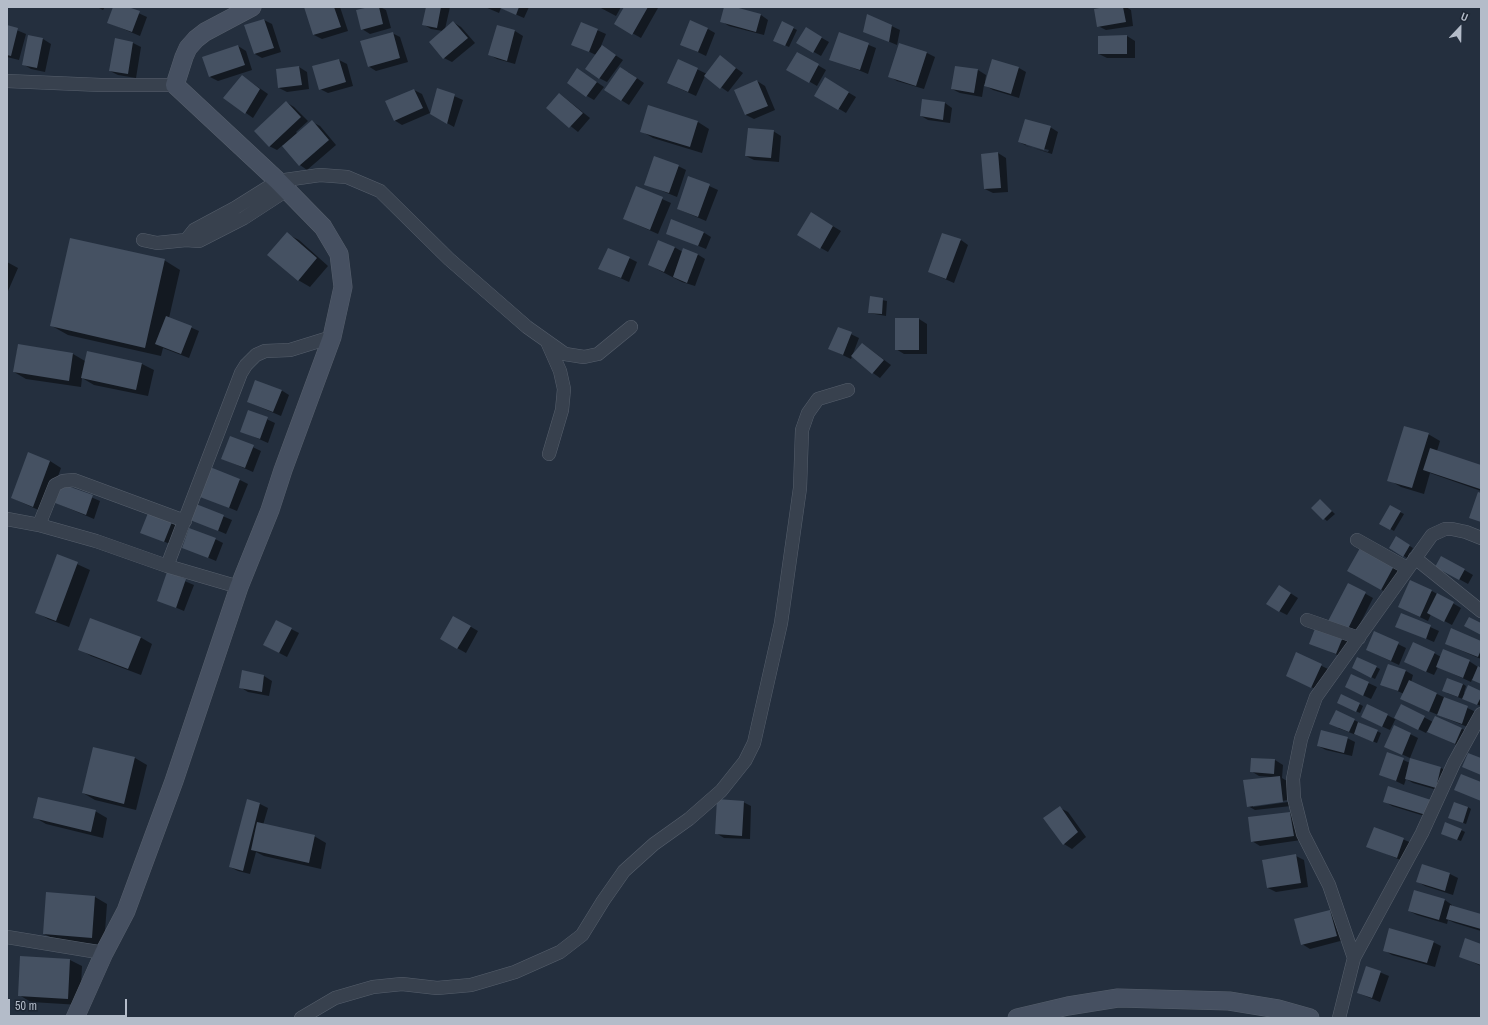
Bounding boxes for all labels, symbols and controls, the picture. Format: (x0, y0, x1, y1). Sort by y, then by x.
north arrow (1440, 8, 1480, 48)
text: U (1459, 9, 1470, 25)
scale bar (10, 991, 129, 1017)
text: 50 m (15, 998, 37, 1014)

